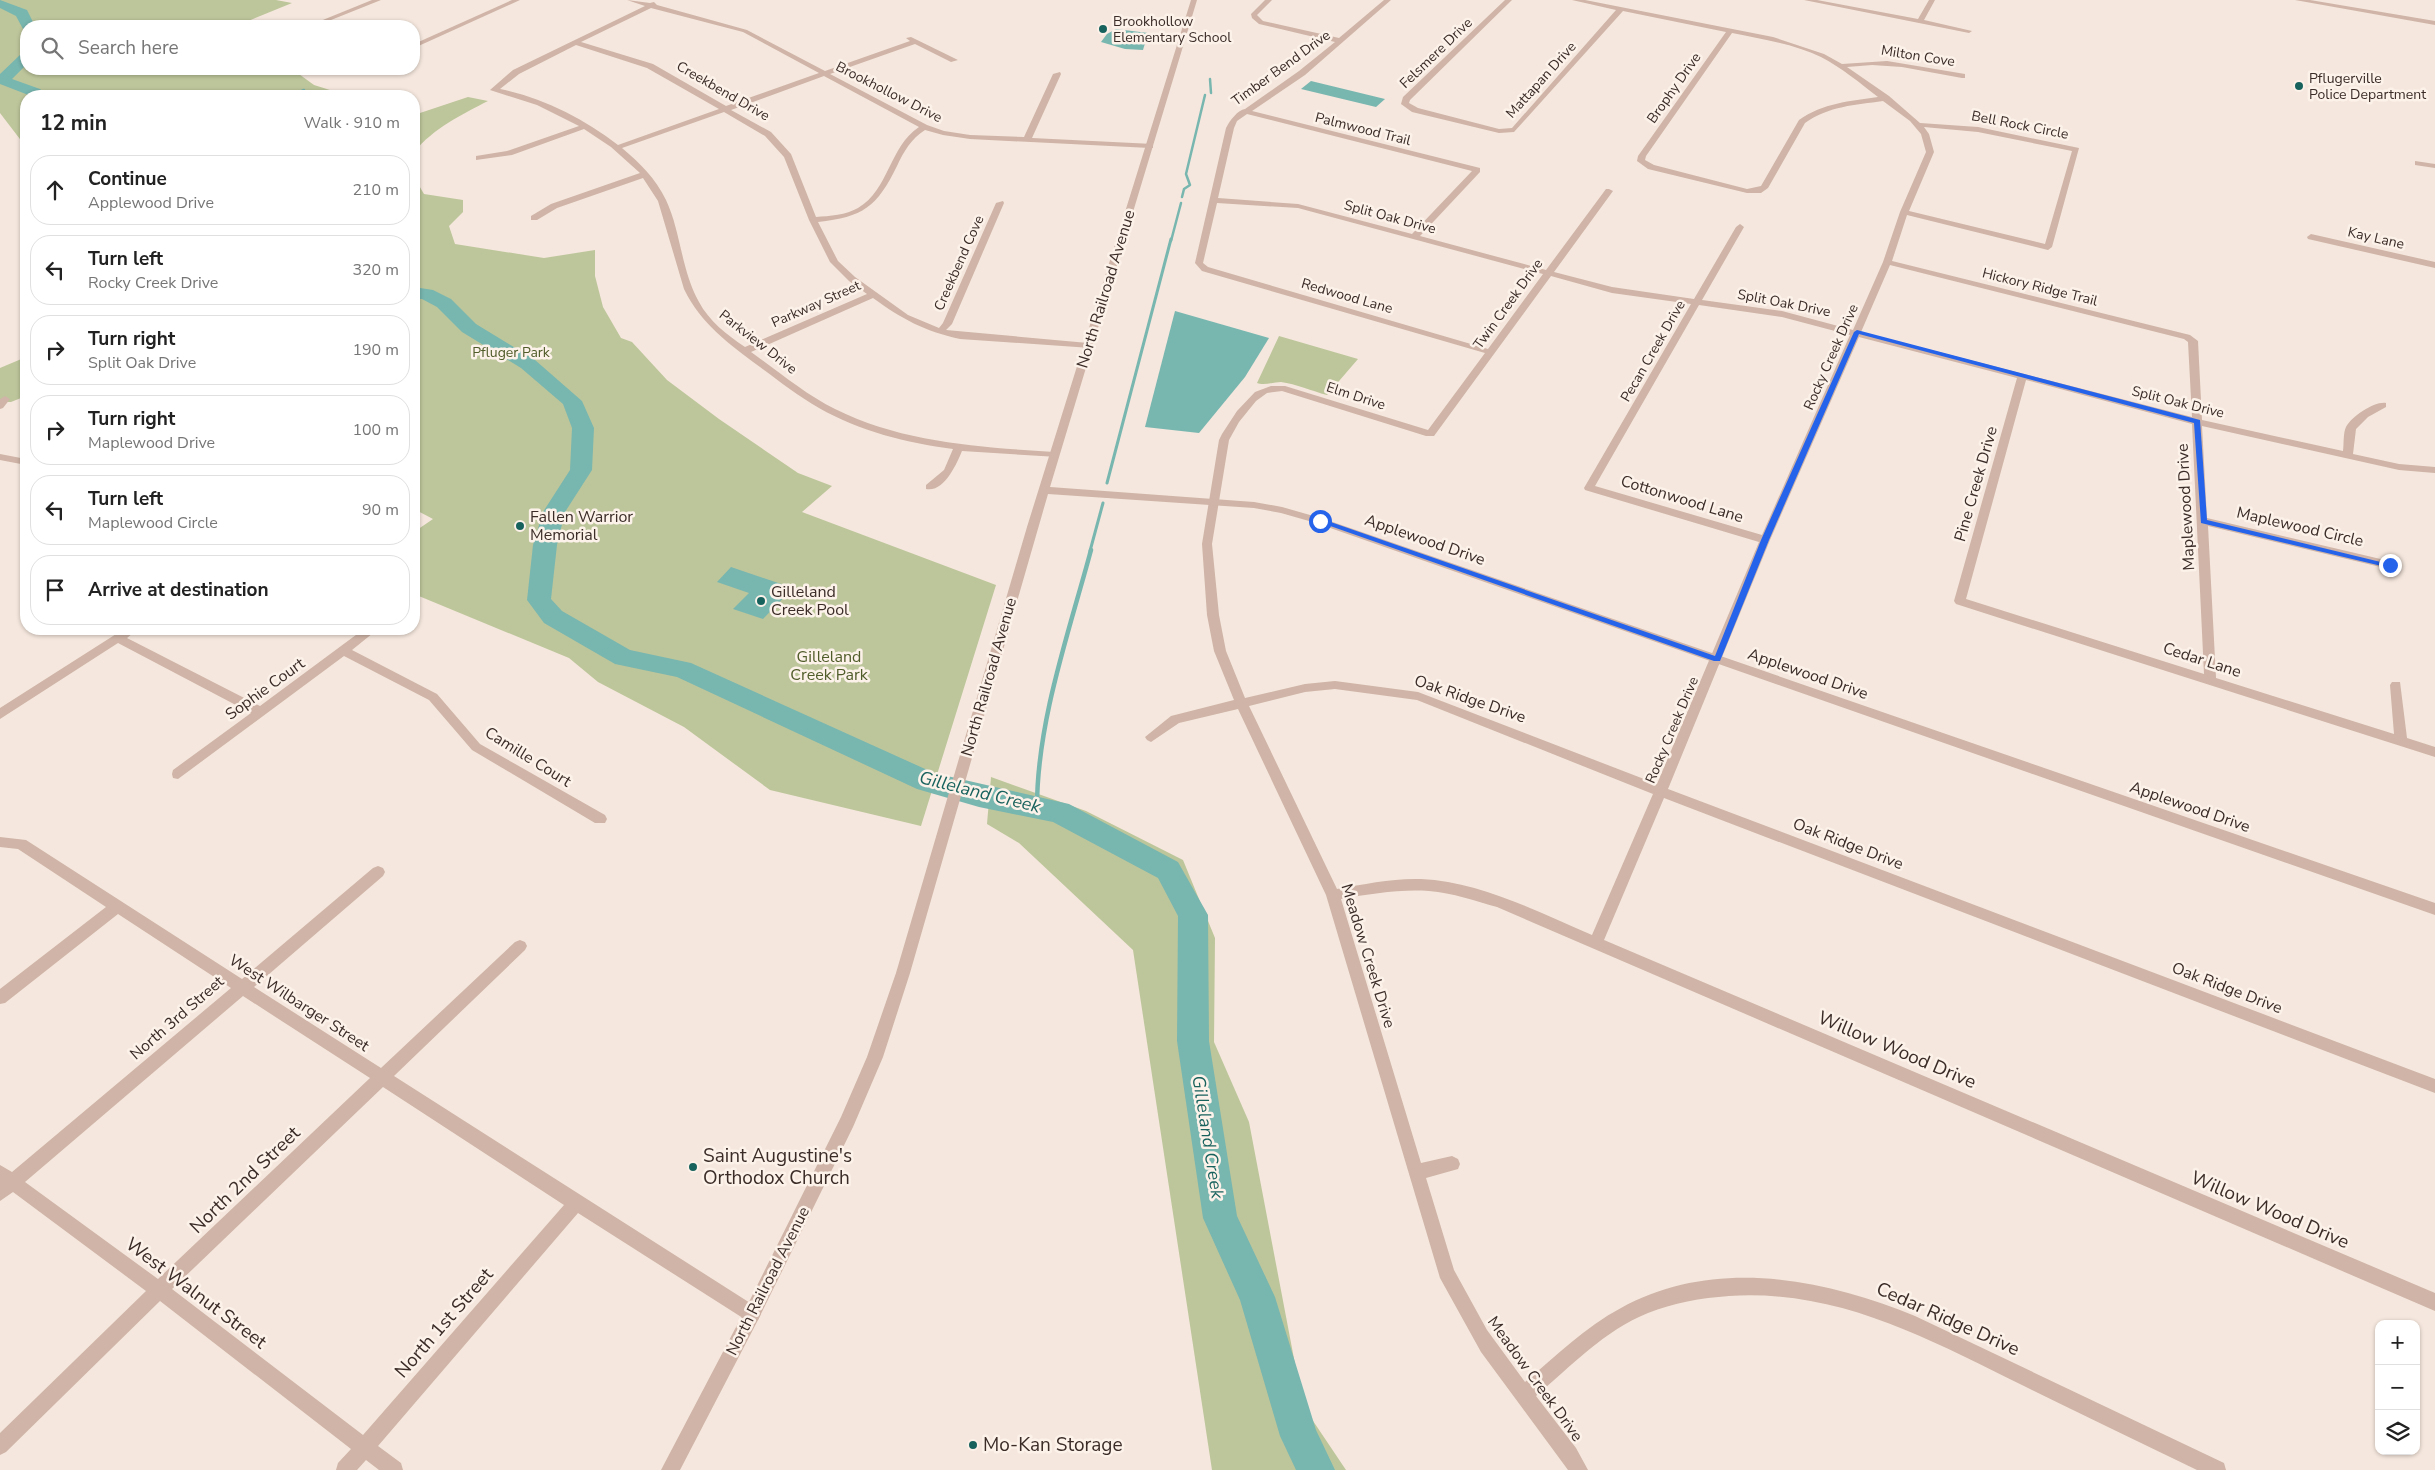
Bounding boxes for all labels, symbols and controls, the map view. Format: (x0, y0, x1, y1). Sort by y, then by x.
place label: Brookhollow Elementary School (1113, 12, 1232, 47)
street label: Felsmere Drive (1395, 13, 1477, 93)
search box (20, 20, 420, 75)
marker: Brookhollow Elementary School (1097, 23, 1109, 35)
street label: Timber Bend Drive (1228, 26, 1334, 110)
icon: search (38, 34, 66, 62)
text: Search here (78, 35, 179, 61)
street label: Mattapan Drive (1502, 38, 1580, 122)
street label: Milton Cove (1880, 41, 1956, 71)
street label: Brophy Drive (1643, 49, 1705, 127)
street label: Creekbend Drive (673, 57, 773, 125)
street label: Brookhollow Drive (832, 57, 946, 127)
place label: Pflugerville Police Department (2309, 69, 2426, 104)
marker: Pflugerville Police Department (2293, 80, 2305, 92)
street label: Bell Rock Circle (1970, 106, 2070, 144)
street label: Palmwood Trail (1313, 108, 1414, 150)
text: 12 min (40, 109, 107, 137)
text: Walk · 910 m (304, 112, 400, 134)
text: Continue (88, 166, 167, 192)
icon: ahead (41, 176, 69, 204)
text: 210 m (352, 179, 399, 201)
text: Applewood Drive (88, 192, 214, 214)
street label: Split Oak Drive (1342, 196, 1438, 238)
street label: North Railroad Avenue (1071, 207, 1141, 371)
street label: Creekbend Cove (929, 212, 989, 314)
street label: Kay Lane (2346, 222, 2406, 254)
text: Turn left (88, 246, 163, 272)
street label: Twin Creek Drive (1469, 255, 1547, 353)
icon: left (41, 256, 69, 284)
text: 320 m (352, 259, 399, 281)
street label: Hickory Ridge Trail (1980, 263, 2101, 311)
text: Rocky Creek Drive (88, 272, 218, 294)
street label: Redwood Lane (1299, 274, 1395, 318)
street label: Parkway Street (768, 276, 864, 332)
street label: Split Oak Drive (1736, 285, 1832, 321)
street label: Pecan Creek Drive (1616, 297, 1690, 405)
street label: Rocky Creek Drive (1799, 301, 1863, 413)
street label: Parkview Drive (715, 306, 801, 378)
text: Turn right (88, 326, 175, 352)
icon: right (41, 336, 69, 364)
text: 190 m (352, 339, 399, 361)
park label: Pfluger Park (472, 343, 551, 362)
text: Split Oak Drive (88, 352, 196, 374)
street label: Elm Drive (1324, 378, 1388, 414)
street label: Split Oak Drive (2130, 381, 2226, 423)
text: Turn right (88, 406, 175, 432)
icon: right (41, 416, 69, 444)
text: 100 m (352, 419, 399, 441)
street label: Pine Creek Drive (1949, 424, 2003, 544)
text: Maplewood Drive (88, 432, 215, 454)
street label: Maplewood Drive (2172, 443, 2200, 571)
street label: Cottonwood Lane (1618, 470, 1746, 528)
text: Turn left (88, 486, 163, 512)
icon: left (41, 496, 69, 524)
text: 90 m (362, 499, 399, 521)
street label: Maplewood Circle (2234, 502, 2366, 552)
place label: Fallen Warrior Memorial (530, 506, 633, 546)
street label: Applewood Drive (1362, 509, 1488, 571)
route start (1309, 510, 1332, 533)
text: Maplewood Circle (88, 512, 218, 534)
marker: Fallen Warrior Memorial (514, 520, 526, 532)
route end (2379, 554, 2402, 577)
icon: arrive (41, 576, 69, 604)
text: Arrive at destination (88, 577, 269, 603)
place label: Gilleland Creek Pool (771, 581, 849, 621)
marker: Gilleland Creek Pool (755, 595, 767, 607)
street label: North Railroad Avenue (956, 595, 1022, 759)
street label: Cedar Lane (2160, 637, 2244, 683)
street label: Applewood Drive (1745, 643, 1871, 705)
park label: Gilleland Creek Park (790, 646, 869, 686)
street label: Sophie Court (221, 652, 310, 725)
street label: Oak Ridge Drive (1411, 670, 1529, 728)
street label: Rocky Creek Drive (1641, 674, 1703, 786)
street label: Camille Court (481, 722, 576, 793)
water label: Gilleland Creek (917, 765, 1044, 819)
street label: Applewood Drive (2127, 776, 2253, 838)
street label: Oak Ridge Drive (1790, 813, 1906, 875)
street label: Meadow Creek Drive (1336, 881, 1400, 1031)
street label: West Wilbarger Street (224, 949, 374, 1057)
street label: Oak Ridge Drive (2169, 957, 2285, 1019)
street label: North 3rd Street (125, 971, 229, 1065)
street label: Willow Wood Drive (1814, 1005, 1980, 1095)
water label: Gilleland Creek (1186, 1074, 1230, 1201)
street label: North 2nd Street (184, 1120, 306, 1239)
place label: Saint Augustine's Orthodox Church (703, 1143, 852, 1191)
marker: Saint Augustine's Orthodox Church (687, 1161, 699, 1173)
street label: Willow Wood Drive (2187, 1165, 2353, 1255)
street label: North Railroad Avenue (721, 1203, 815, 1359)
street label: West Walnut Street (120, 1231, 272, 1355)
street label: North 1st Street (389, 1262, 499, 1384)
street label: Cedar Ridge Drive (1872, 1276, 2024, 1362)
street label: Meadow Creek Drive (1482, 1312, 1588, 1446)
map controls (2375, 1320, 2420, 1455)
button: + (2375, 1320, 2420, 1365)
button: − (2375, 1365, 2420, 1410)
button: layers (2375, 1410, 2420, 1455)
place label: Mo-Kan Storage (983, 1432, 1123, 1458)
marker: Mo-Kan Storage (967, 1439, 979, 1451)

